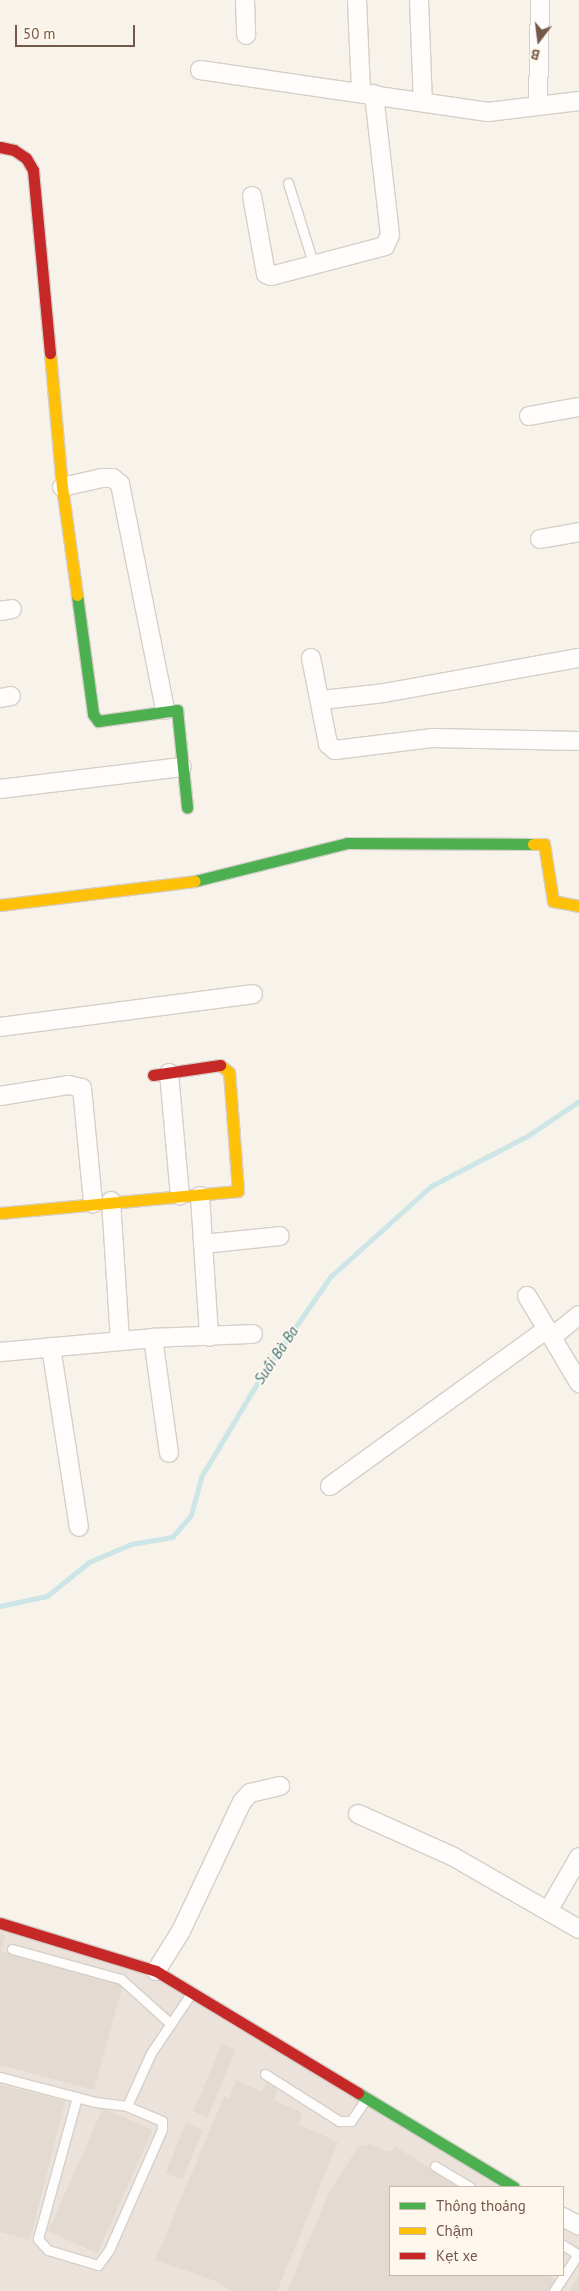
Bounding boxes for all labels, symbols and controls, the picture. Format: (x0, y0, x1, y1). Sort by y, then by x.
scale bar (18, 15, 138, 47)
north arrow (514, 15, 564, 65)
text: 50 m (23, 24, 56, 43)
text: B (529, 45, 541, 64)
water label: Suối Bà Ba (250, 1323, 302, 1387)
legend (389, 2186, 564, 2276)
text: Thông thoáng (436, 2196, 526, 2215)
text: Chậm (436, 2221, 473, 2240)
text: Kẹt xe (436, 2246, 478, 2265)

